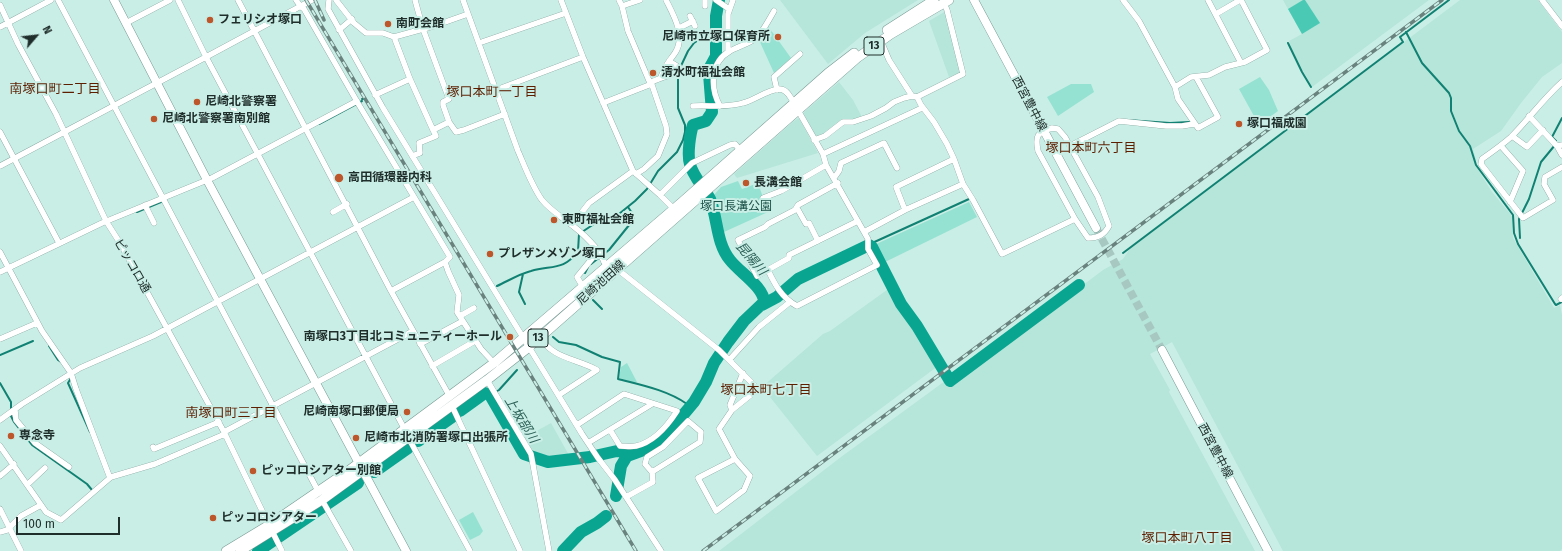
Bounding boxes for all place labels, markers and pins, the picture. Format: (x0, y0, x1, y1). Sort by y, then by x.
place label: フェリシオ塚口 (218, 13, 302, 27)
marker: フェリシオ塚口 (205, 15, 215, 25)
place label: 南町会館 (396, 17, 444, 31)
marker: 南町会館 (383, 19, 393, 29)
place label: 尼崎市立塚口保育所 (662, 30, 770, 44)
marker: 尼崎市立塚口保育所 (773, 32, 783, 42)
place label: 清水町福祉会館 (661, 66, 745, 80)
marker: 清水町福祉会館 (648, 68, 658, 78)
place label: 尼崎北警察署 (205, 95, 277, 109)
marker: 尼崎北警察署 (192, 97, 202, 107)
place label: 尼崎北警察署南別館 (162, 112, 270, 126)
marker: 尼崎北警察署南別館 (149, 114, 159, 124)
place label: 塚口福成園 (1247, 117, 1307, 131)
marker: 塚口福成園 (1234, 119, 1244, 129)
place label: 高田循環器内科 (348, 171, 432, 185)
marker: 高田循環器内科 (333, 172, 345, 184)
place label: 長溝会館 (754, 176, 802, 190)
marker: 長溝会館 (741, 178, 751, 188)
place label: 東町福祉会館 (562, 213, 634, 227)
marker: 東町福祉会館 (549, 215, 559, 225)
place label: プレザンメゾン塚口 (498, 247, 606, 261)
marker: プレザンメゾン塚口 (485, 249, 495, 259)
place label: 南塚口3丁目北コミュニティーホール (304, 330, 502, 344)
marker: 南塚口3丁目北コミュニティーホール (505, 332, 515, 342)
place label: 尼崎南塚口郵便局 (303, 405, 399, 419)
marker: 尼崎南塚口郵便局 (402, 407, 412, 417)
place label: 専念寺 (19, 429, 55, 443)
marker: 専念寺 (6, 431, 16, 441)
place label: 尼崎市北消防署塚口出張所 (364, 431, 508, 445)
marker: 尼崎市北消防署塚口出張所 (351, 433, 361, 443)
place label: ピッコロシアター別館 (261, 464, 381, 478)
marker: ピッコロシアター別館 (248, 466, 258, 476)
place label: ピッコロシアター (221, 511, 317, 525)
marker: ピッコロシアター (208, 513, 218, 523)

